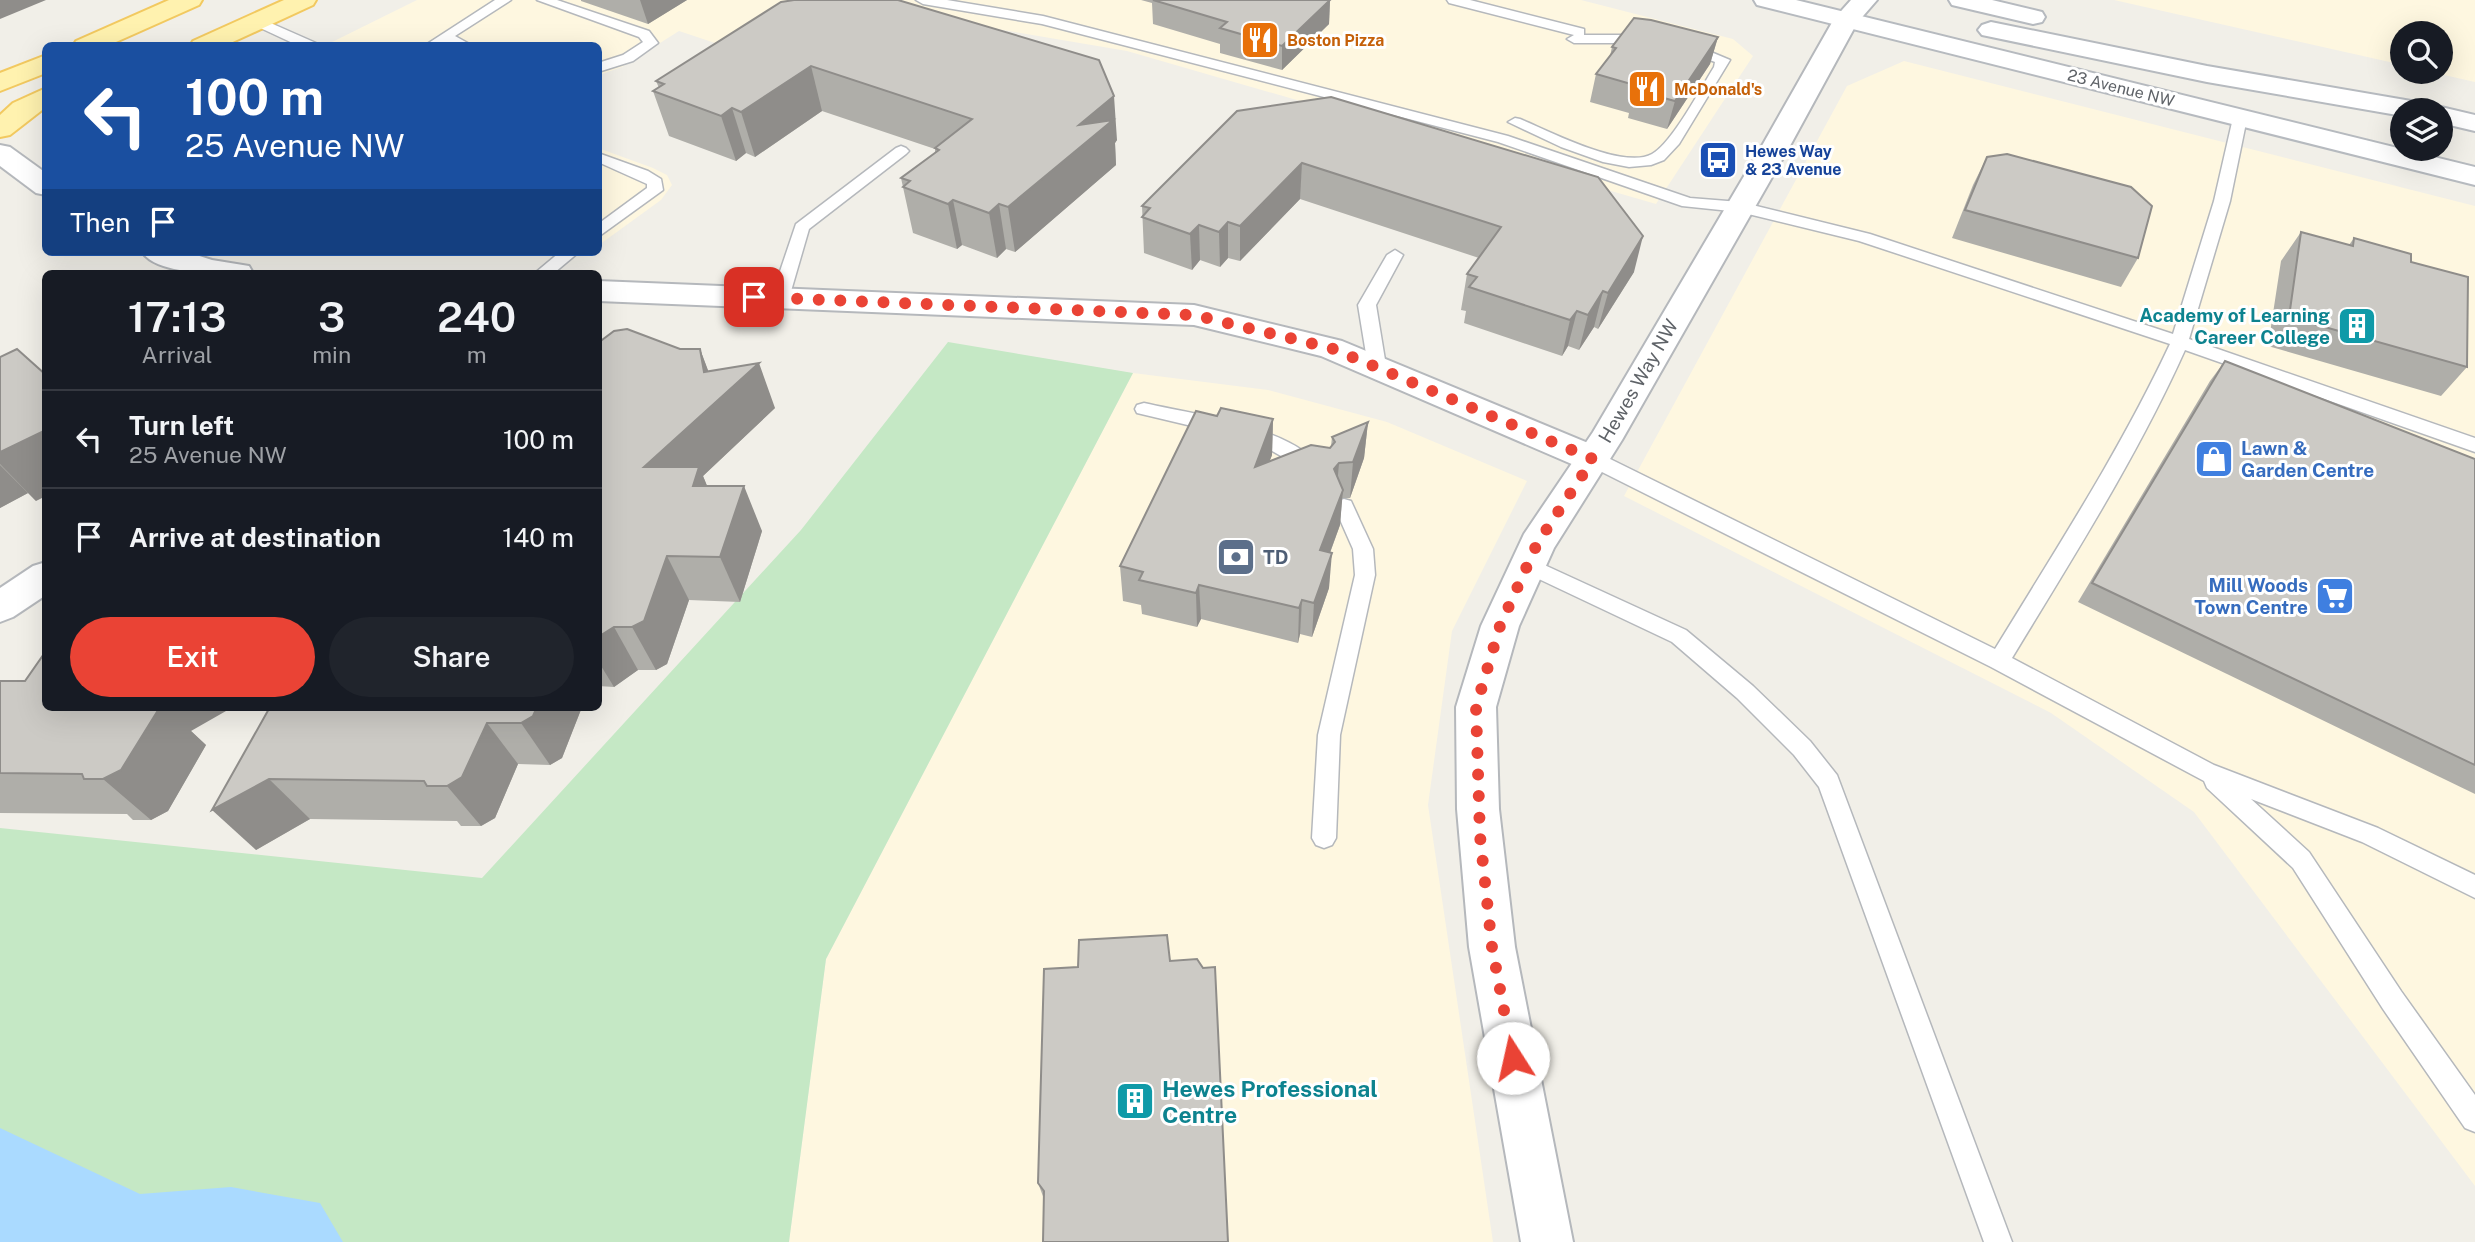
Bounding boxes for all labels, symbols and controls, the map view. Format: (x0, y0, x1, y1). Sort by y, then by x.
restaurant icon: Boston Pizza (1239, 19, 1281, 61)
map controls (2390, 21, 2453, 161)
button: search (2390, 21, 2453, 84)
place label: Boston Pizza (1287, 31, 1384, 50)
street label: 23 Avenue NW (2066, 66, 2176, 110)
text: 100 m (185, 68, 324, 126)
restaurant icon: McDonald's (1626, 68, 1668, 110)
icon: left (70, 70, 161, 161)
place label: McDonald's (1674, 80, 1762, 99)
button: layers (2390, 98, 2453, 161)
text: 25 Avenue NW (185, 127, 404, 164)
bus stop icon: Hewes Way & 23 Avenue (1697, 139, 1739, 181)
place label: Hewes Way & 23 Avenue (1745, 142, 1842, 179)
icon: arrive (144, 203, 182, 241)
text: Then (70, 207, 130, 238)
pin (724, 267, 784, 327)
icon: arrive (735, 278, 773, 316)
text: 17:13 (128, 292, 226, 341)
text: 3 (318, 292, 345, 341)
text: 240 (437, 292, 516, 341)
place label: Academy of Learning Career College (2139, 304, 2330, 348)
building icon: Academy of Learning Career College (2336, 305, 2378, 347)
street label: Hewes Way NW (1594, 315, 1682, 447)
text: Arrival (142, 341, 213, 368)
text: min (312, 341, 351, 368)
text: m (467, 341, 487, 368)
text: Turn left (129, 410, 234, 441)
icon: left (70, 420, 108, 458)
text: 100 m (503, 424, 574, 455)
place label: Lawn & Garden Centre (2241, 437, 2374, 481)
shop icon: Lawn & Garden Centre (2193, 438, 2235, 480)
text: 25 Avenue NW (129, 441, 287, 468)
icon: arrive (70, 518, 108, 556)
text: Arrive at destination (129, 522, 381, 553)
text: 140 m (502, 522, 574, 553)
bank icon: TD (1215, 536, 1257, 578)
place label: TD (1263, 546, 1288, 568)
place label: Mill Woods Town Centre (2194, 574, 2308, 618)
supermarket icon: Mill Woods Town Centre (2314, 575, 2356, 617)
button: Exit (70, 617, 315, 697)
button: Share (329, 617, 574, 697)
position arrow (1476, 1021, 1550, 1095)
place label: Hewes Professional Centre (1162, 1075, 1378, 1128)
building icon: Hewes Professional Centre (1114, 1080, 1156, 1122)

